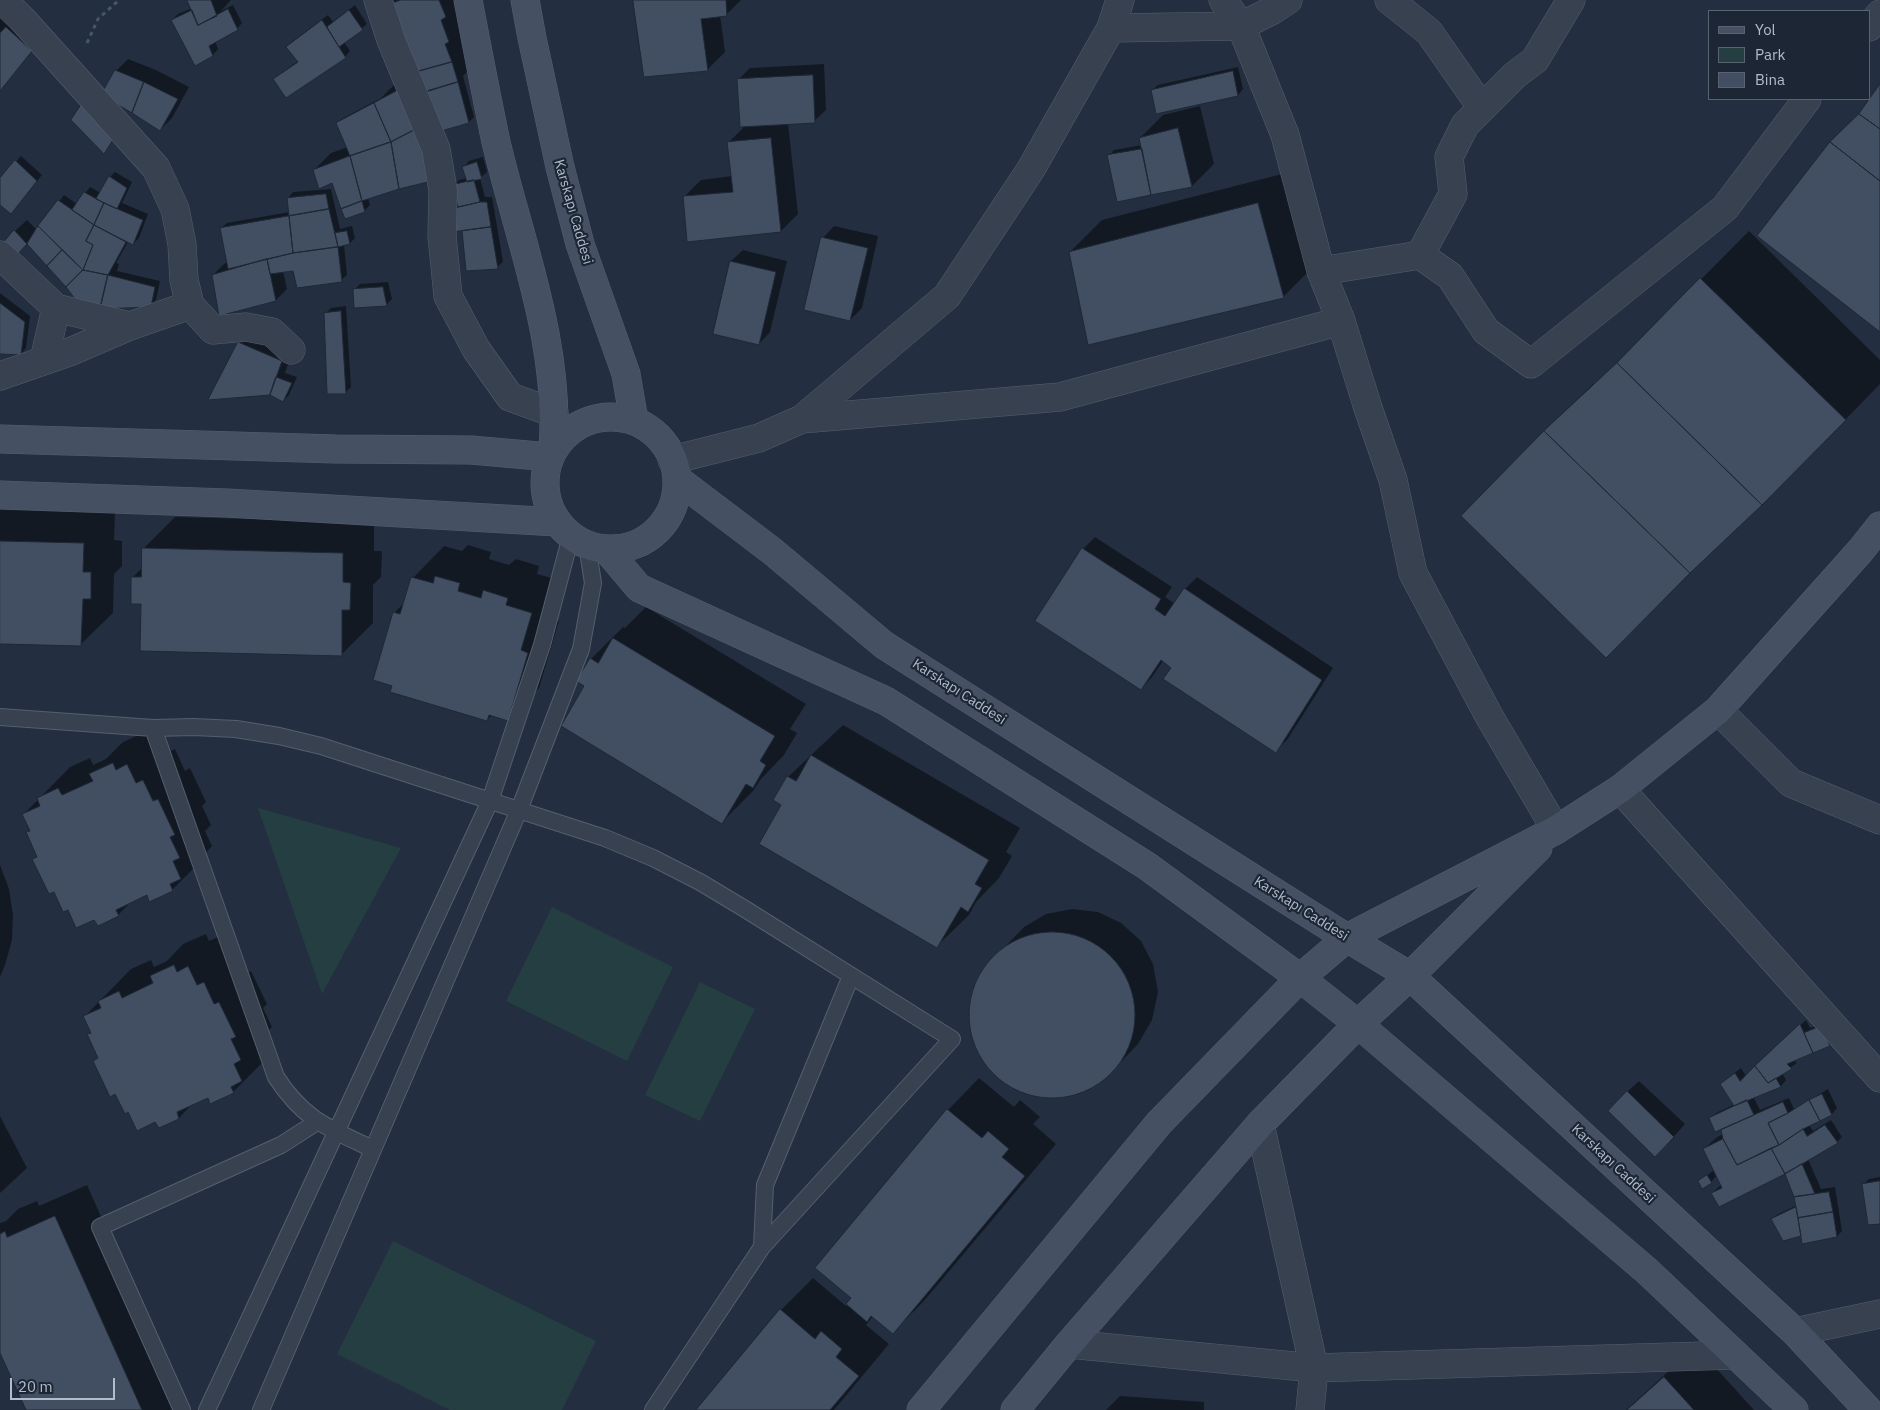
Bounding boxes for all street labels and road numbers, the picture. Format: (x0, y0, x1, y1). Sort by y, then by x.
street label: Karskapı Caddesi (550, 158, 596, 266)
street label: Karskapı Caddesi (909, 655, 1009, 729)
street label: Karskapı Caddesi (1251, 873, 1351, 945)
street label: Karskapı Caddesi (1568, 1121, 1658, 1207)

